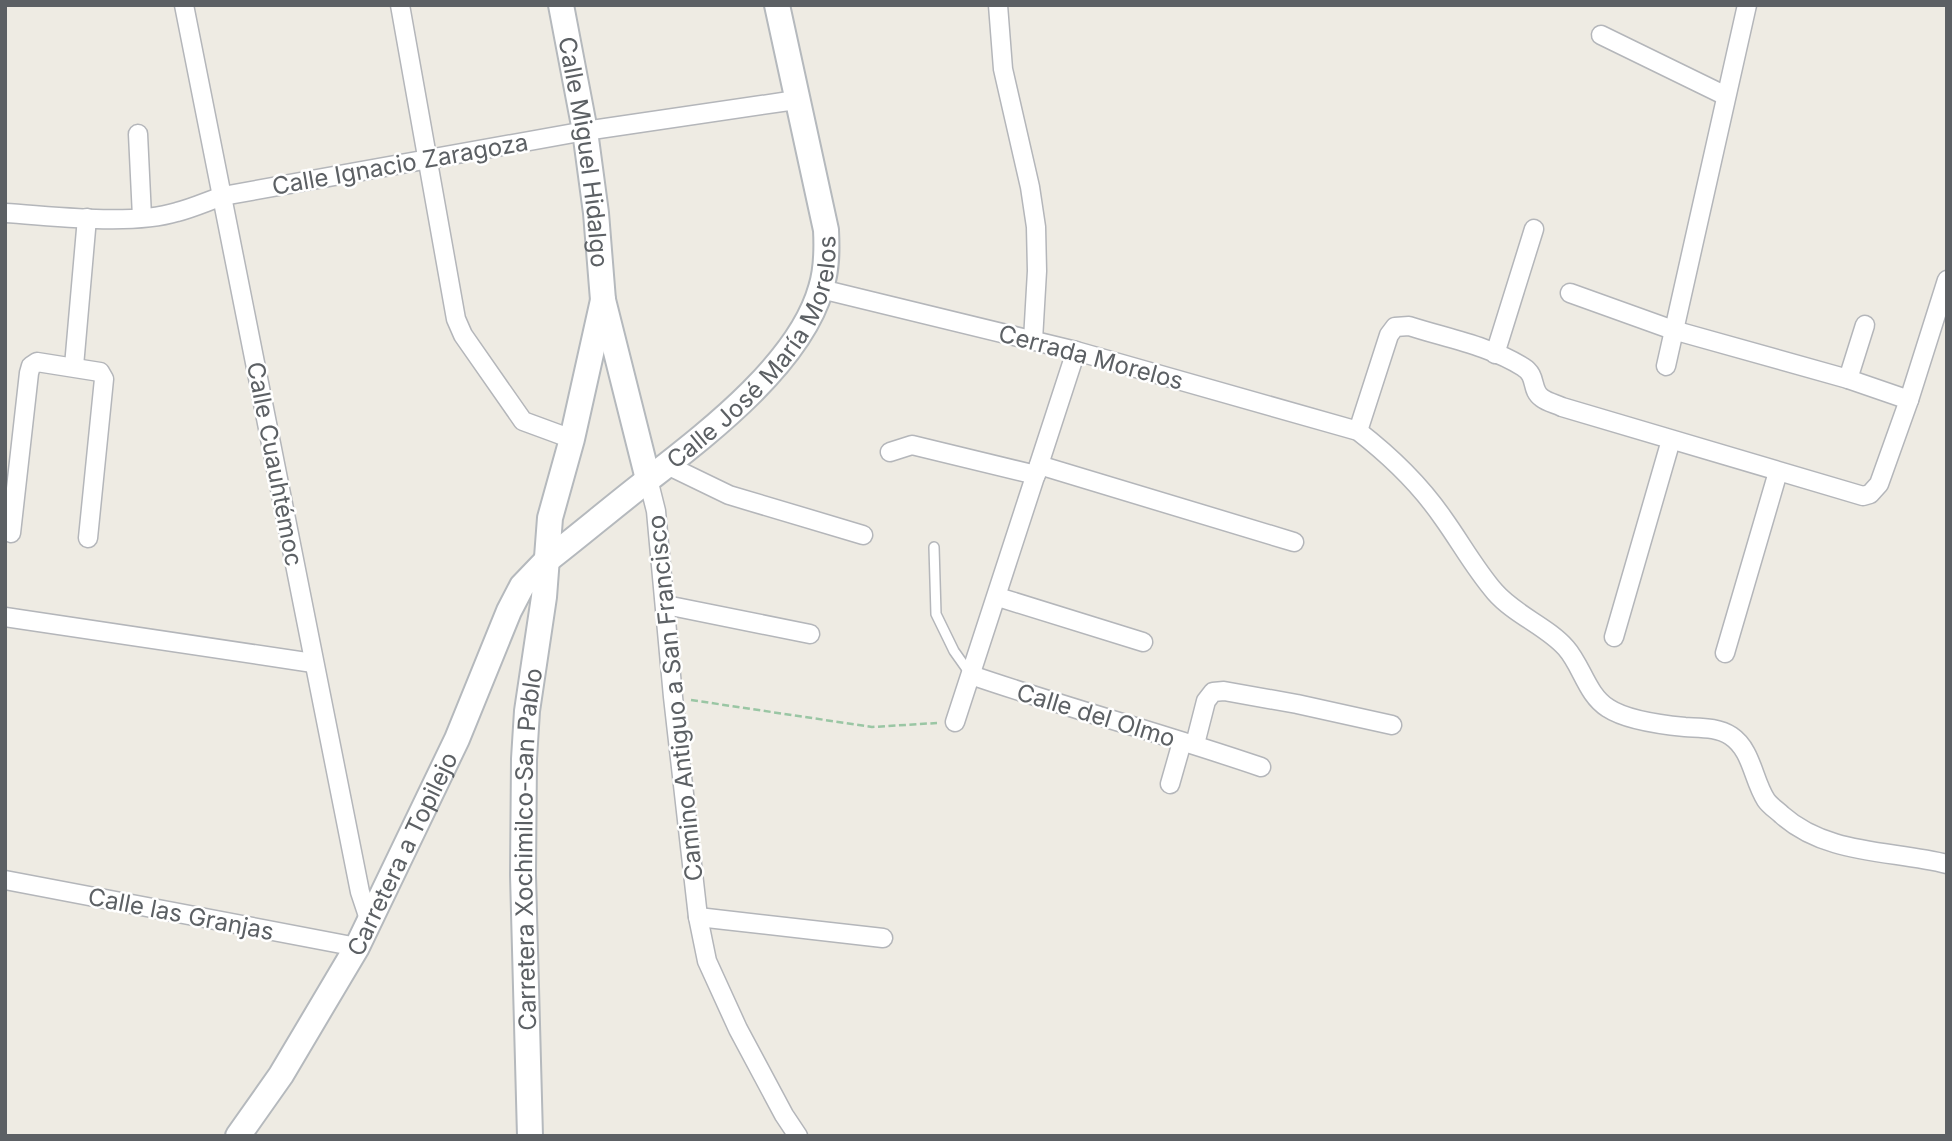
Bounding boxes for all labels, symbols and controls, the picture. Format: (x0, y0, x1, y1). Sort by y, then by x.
street label: Calle Miguel Hidalgo (553, 34, 615, 269)
street label: Calle Ignacio Zaragoza (270, 127, 530, 201)
street label: Calle José María Morelos (661, 236, 841, 474)
street label: Cerrada Morelos (996, 318, 1186, 396)
street label: Calle Cuauhtémoc (241, 359, 309, 569)
street label: Camino Antiguo a San Francisco (641, 513, 709, 883)
street label: Carretera Xochimilco-San Pablo (508, 666, 548, 1031)
street label: Calle del Olmo (1013, 677, 1179, 753)
street label: Carretera a Topilejo (341, 747, 463, 960)
street label: Calle las Granjas (86, 882, 276, 946)

